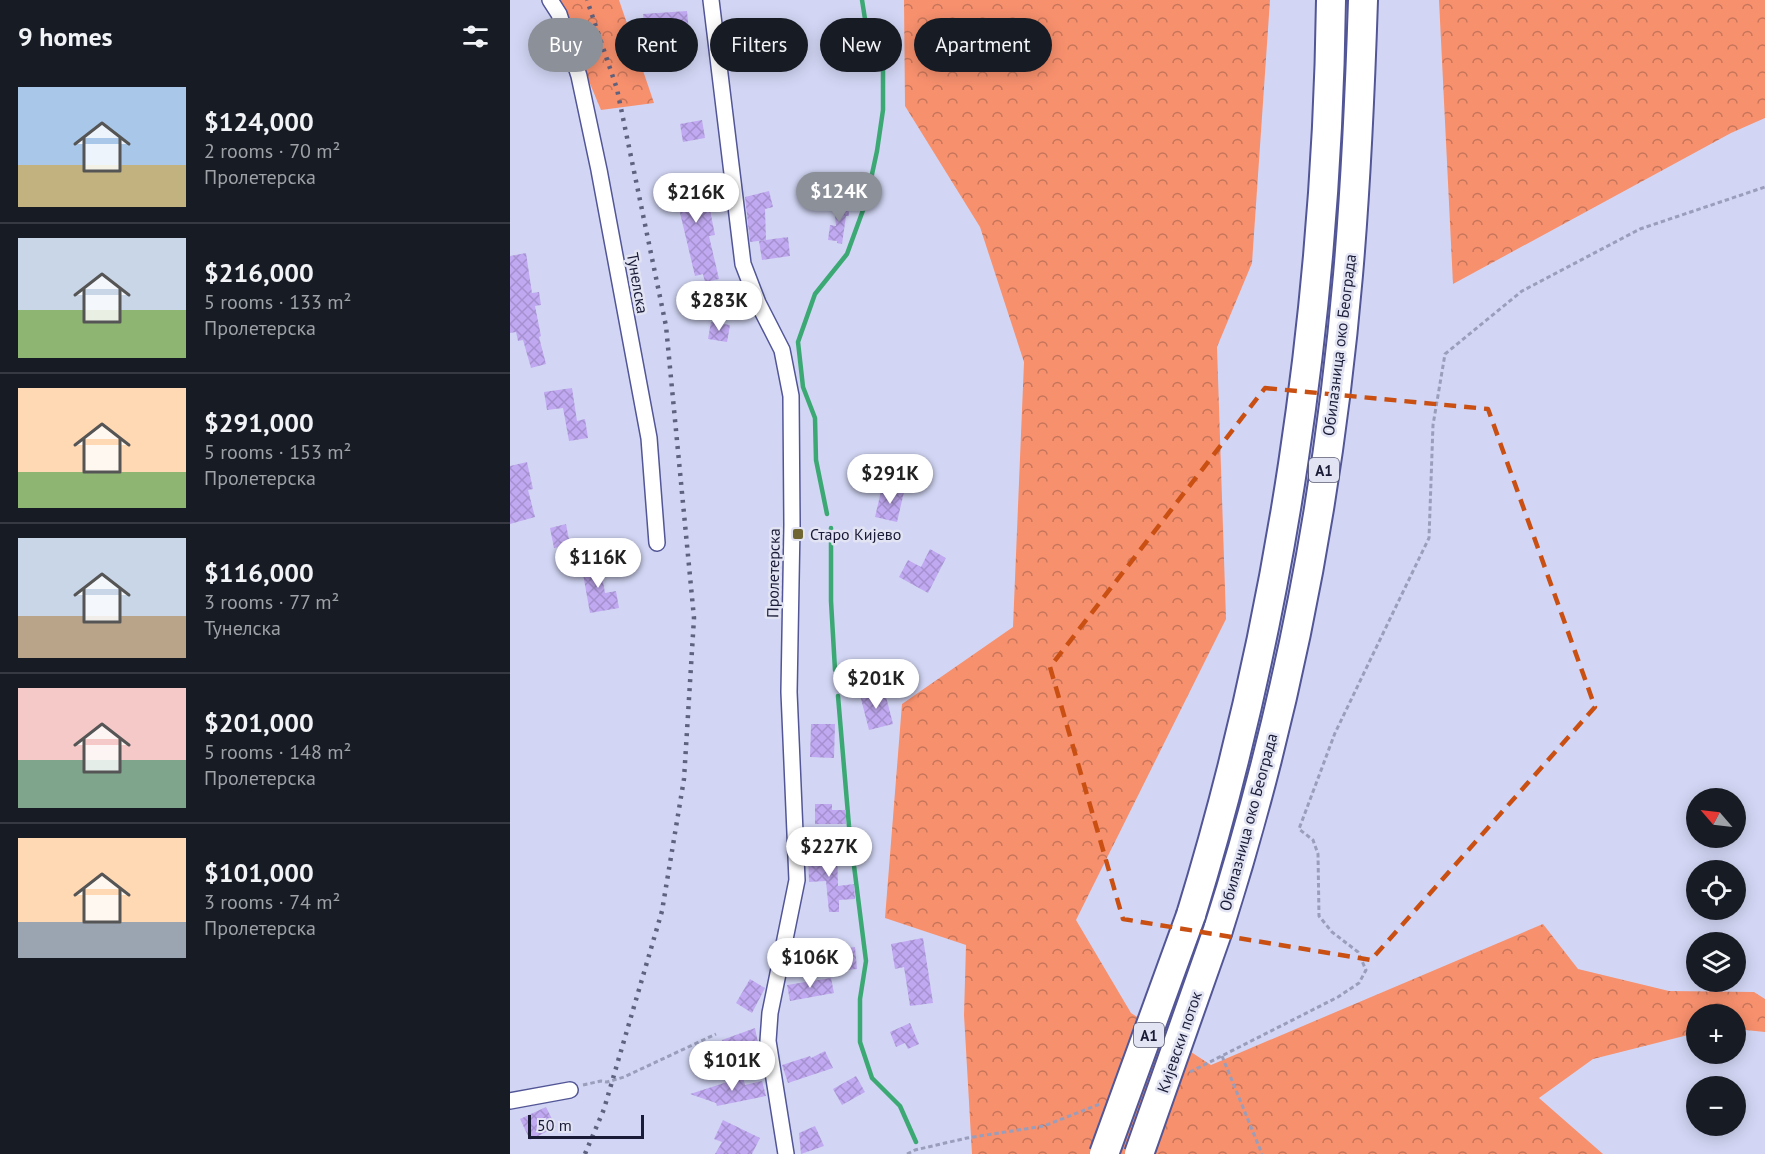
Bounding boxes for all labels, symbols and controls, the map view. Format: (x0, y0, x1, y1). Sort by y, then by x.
chip: Buy (528, 18, 603, 72)
chip: Rent (615, 18, 698, 72)
chip: Filters (710, 18, 808, 72)
chip: New (820, 18, 902, 72)
chip: Apartment (914, 18, 1052, 72)
text: 9 homes (18, 20, 113, 53)
icon: filters (459, 20, 492, 53)
text: $124,000 (204, 105, 314, 138)
icon: home (66, 111, 138, 183)
text: 2 rooms · 70 m² (204, 138, 340, 164)
text: Пролетерска (204, 164, 316, 190)
pin: $124K (797, 172, 881, 223)
pin: $216K (654, 173, 738, 224)
text: $124K (810, 178, 868, 204)
text: $216K (667, 179, 725, 205)
street label: Тунелска (623, 251, 653, 315)
street label: Обилазница око Београда (1318, 253, 1360, 437)
text: $216,000 (204, 256, 314, 289)
icon: home (66, 262, 138, 334)
pin: $283K (677, 281, 761, 332)
text: $283K (690, 287, 748, 313)
text: 5 rooms · 133 m² (204, 289, 351, 315)
text: Пролетерска (204, 315, 316, 341)
text: $291,000 (204, 406, 314, 439)
icon: home (66, 412, 138, 484)
text: 5 rooms · 153 m² (204, 439, 351, 465)
pin: $291K (848, 454, 932, 505)
road number: A1 (1309, 458, 1339, 482)
text: $291K (861, 460, 919, 486)
text: Пролетерска (204, 465, 316, 491)
place label: Старо Кијево (810, 524, 901, 544)
marker: Старо Кијево (791, 527, 805, 541)
street label: Пролетерска (762, 528, 784, 618)
pin: $116K (556, 538, 640, 589)
text: $116K (569, 544, 627, 570)
text: $116,000 (204, 556, 314, 589)
icon: home (66, 562, 138, 634)
text: 3 rooms · 77 m² (204, 589, 339, 615)
text: Тунелска (204, 615, 281, 641)
pin: $201K (834, 659, 918, 710)
text: $201K (847, 665, 905, 691)
text: $201,000 (204, 706, 314, 739)
icon: home (66, 712, 138, 784)
street label: Обилазница око Београда (1215, 731, 1281, 913)
text: 5 rooms · 148 m² (204, 739, 351, 765)
text: Пролетерска (204, 765, 316, 791)
north arrow (1686, 788, 1746, 848)
map controls (1686, 788, 1746, 1136)
pin: $227K (787, 827, 871, 878)
text: $227K (800, 833, 858, 859)
text: $101,000 (204, 856, 314, 889)
button: locate (1686, 860, 1746, 920)
icon: home (66, 862, 138, 934)
text: 3 rooms · 74 m² (204, 889, 340, 915)
text: Пролетерска (204, 915, 316, 941)
button: layers (1686, 932, 1746, 992)
pin: $106K (768, 938, 852, 989)
text: $106K (781, 944, 839, 970)
street label: Кијевски поток (1152, 988, 1206, 1095)
button: + (1686, 1004, 1746, 1064)
road number: A1 (1134, 1023, 1164, 1047)
pin: $101K (690, 1041, 774, 1092)
text: $101K (703, 1047, 761, 1073)
button: − (1686, 1076, 1746, 1136)
scale bar (528, 1112, 644, 1140)
text: 50 m (537, 1115, 572, 1135)

